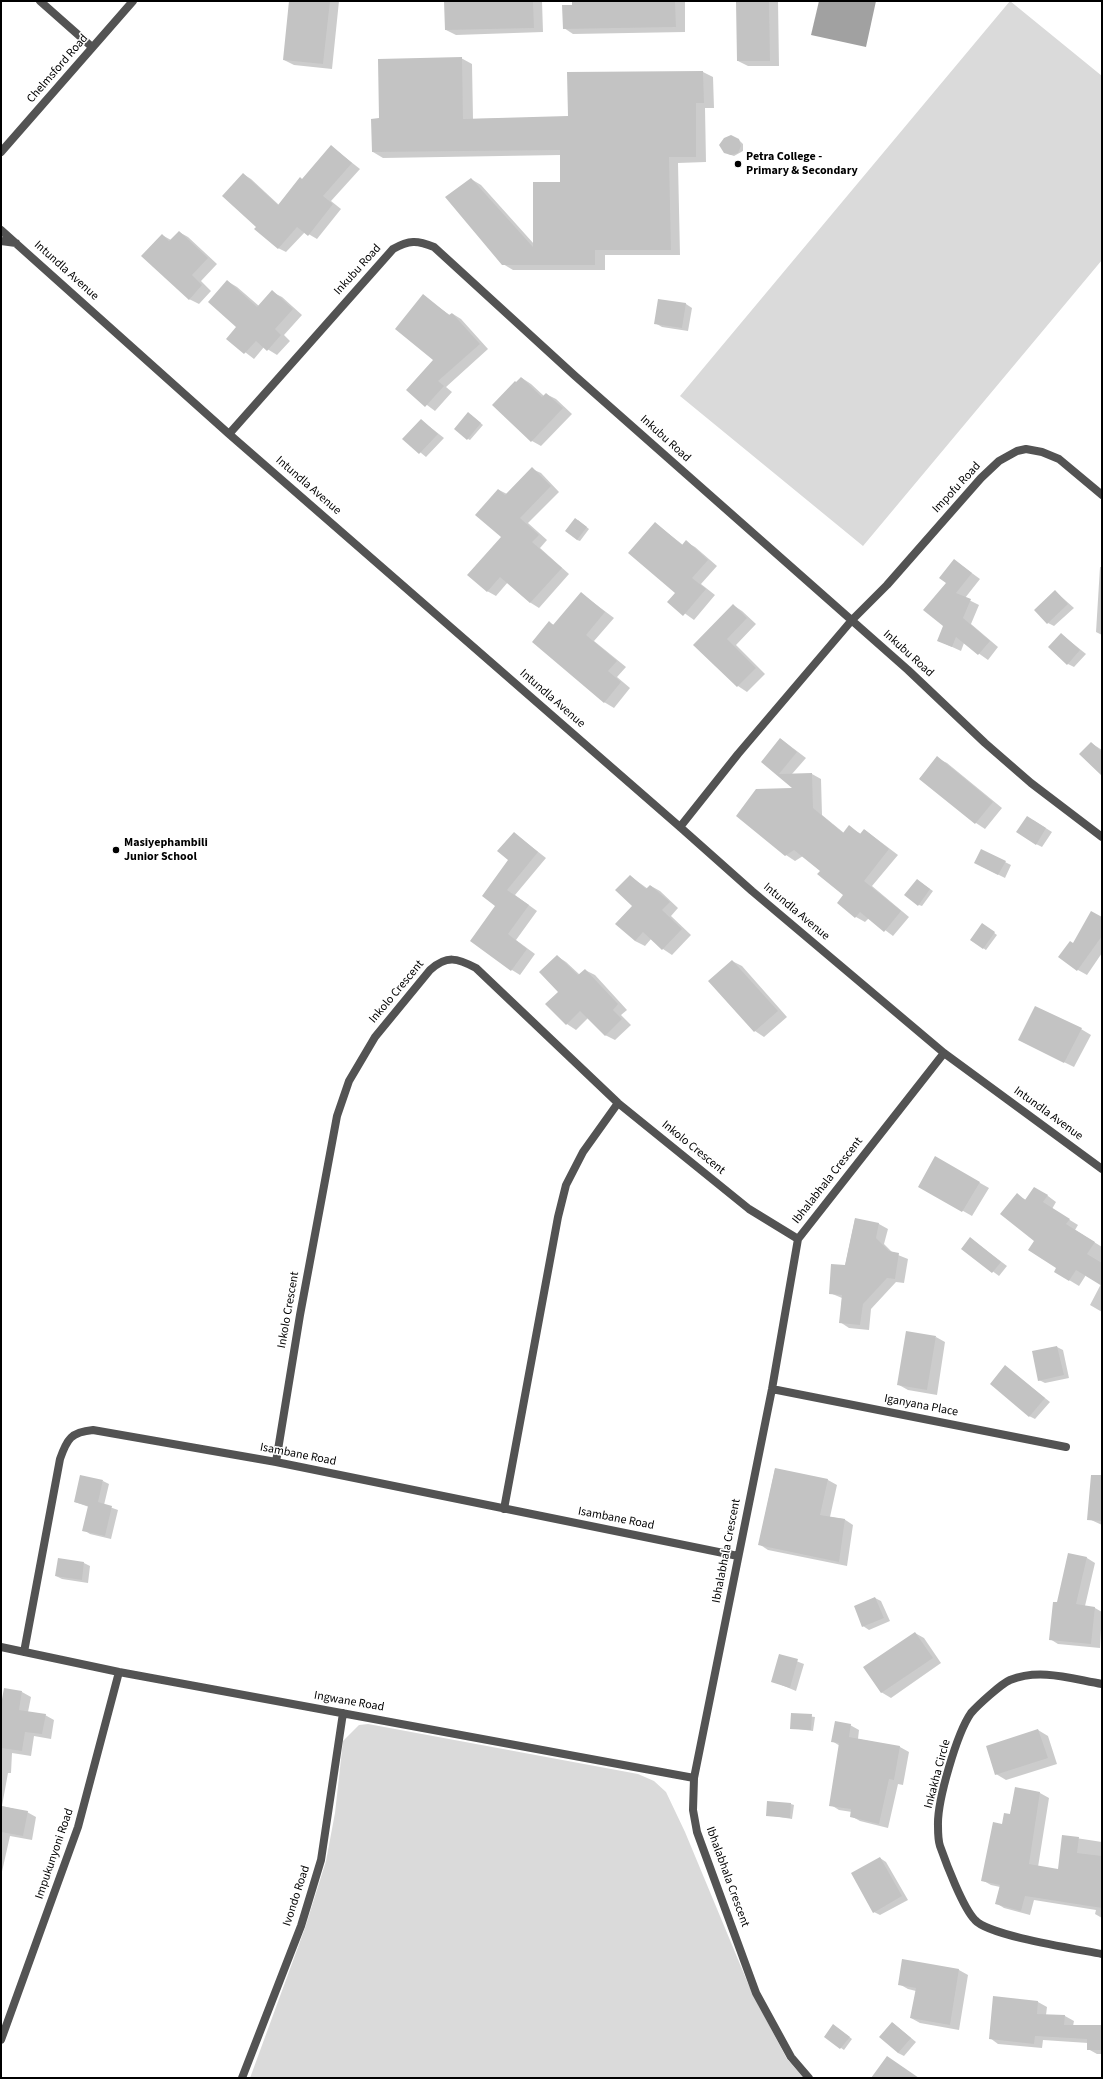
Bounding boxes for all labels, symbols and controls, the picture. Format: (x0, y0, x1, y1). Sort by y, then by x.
street label: Chelmsford Road (24, 32, 92, 106)
place label: Petra College - Primary & Secondary (746, 150, 858, 178)
marker: Petra College - Primary & Secondary (733, 159, 743, 169)
street label: Intundla Avenue (31, 238, 101, 304)
street label: Inkubu Road (331, 242, 385, 298)
street label: Inkubu Road (637, 412, 693, 466)
street label: Intundla Avenue (272, 454, 344, 518)
street label: Impofu Road (930, 460, 984, 516)
street label: Inkubu Road (880, 627, 936, 681)
street label: Intundla Avenue (516, 667, 588, 731)
place label: Masiyephambili Junior School (124, 836, 208, 864)
marker: Masiyephambili Junior School (111, 845, 121, 855)
street label: Intundla Avenue (760, 880, 832, 944)
street label: Inkolo Crescent (367, 958, 427, 1026)
street label: Intundla Avenue (1011, 1084, 1085, 1144)
street label: Inkolo Crescent (658, 1118, 728, 1178)
street label: Ibhalabhala Crescent (790, 1135, 866, 1227)
street label: Inkolo Crescent (275, 1271, 303, 1349)
street label: Iganyana Place (883, 1392, 959, 1420)
street label: Isambane Road (259, 1441, 337, 1469)
street label: Ibhalabhala Crescent (710, 1498, 744, 1604)
street label: Isambane Road (577, 1505, 655, 1533)
street label: Ingwane Road (313, 1689, 385, 1715)
street label: Inkakha Circle (922, 1738, 954, 1810)
street label: Impukunyoni Road (33, 1807, 77, 1901)
street label: Ibhalabhala Crescent (702, 1825, 752, 1929)
street label: Ivondo Road (280, 1864, 314, 1928)

